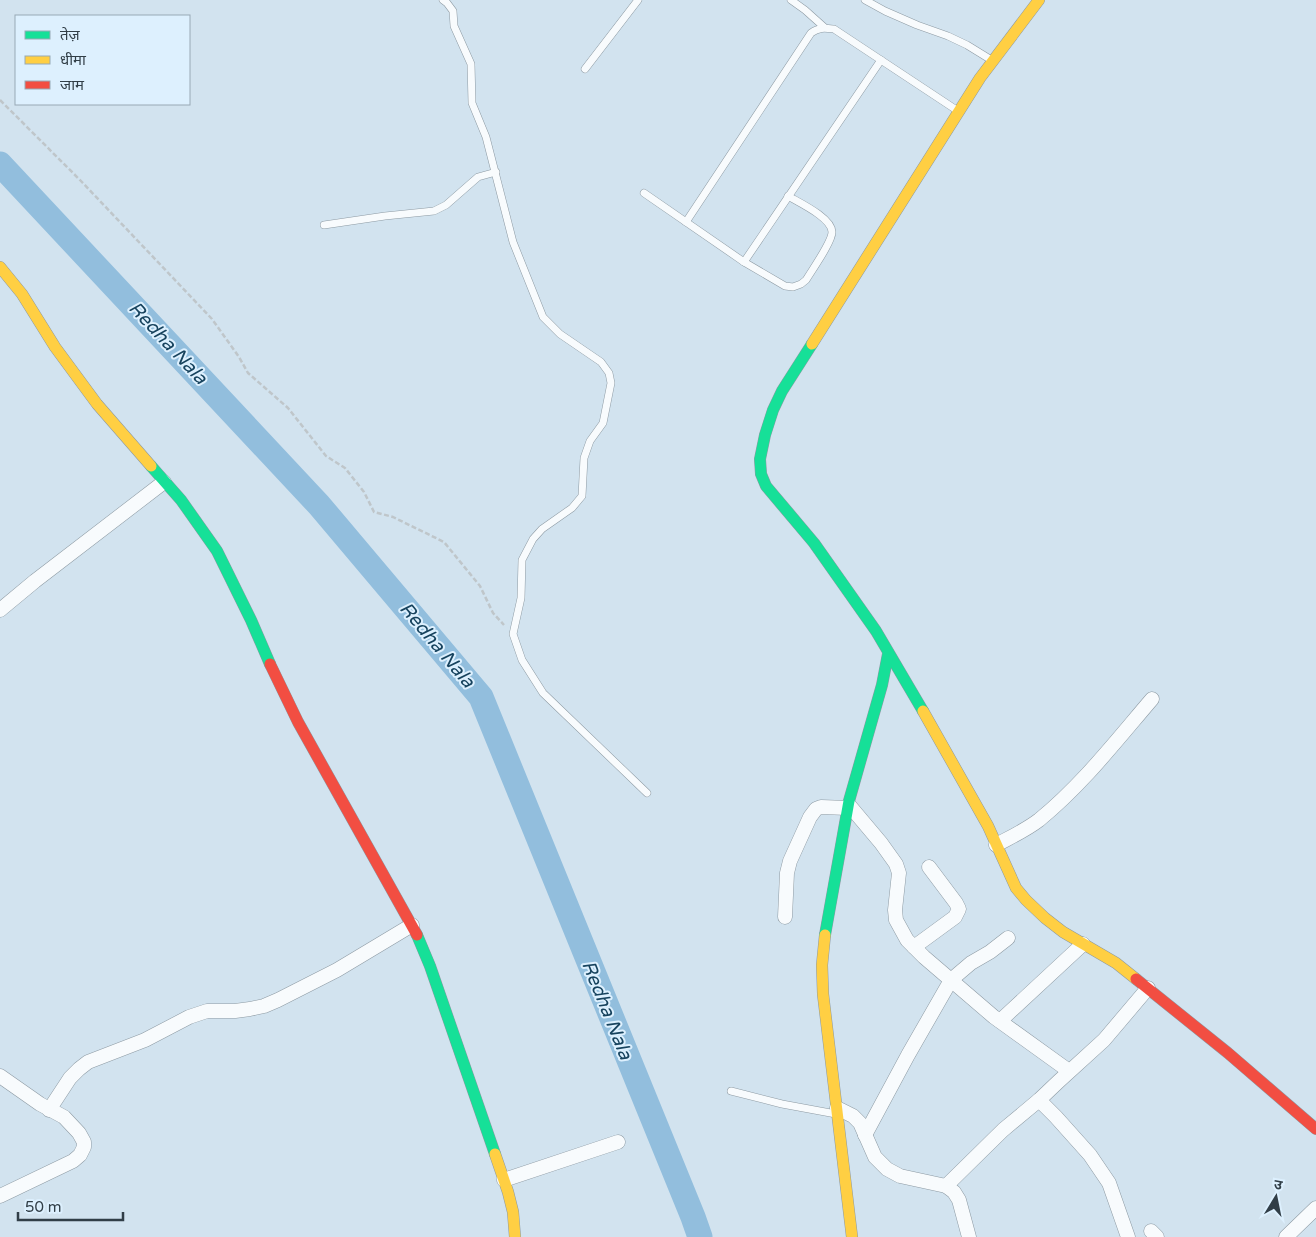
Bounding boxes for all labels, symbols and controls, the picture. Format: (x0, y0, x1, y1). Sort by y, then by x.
legend (15, 15, 190, 105)
text: तेज़ (60, 26, 81, 44)
text: धीमा (60, 51, 87, 69)
text: जाम (60, 76, 85, 94)
water label: Redha Nala (124, 297, 213, 390)
water label: Redha Nala (395, 598, 480, 693)
water label: Redha Nala (577, 957, 637, 1064)
north arrow (1251, 1172, 1301, 1222)
text: उ (1273, 1176, 1284, 1194)
scale bar (18, 1190, 122, 1222)
text: 50 m (25, 1198, 62, 1216)

